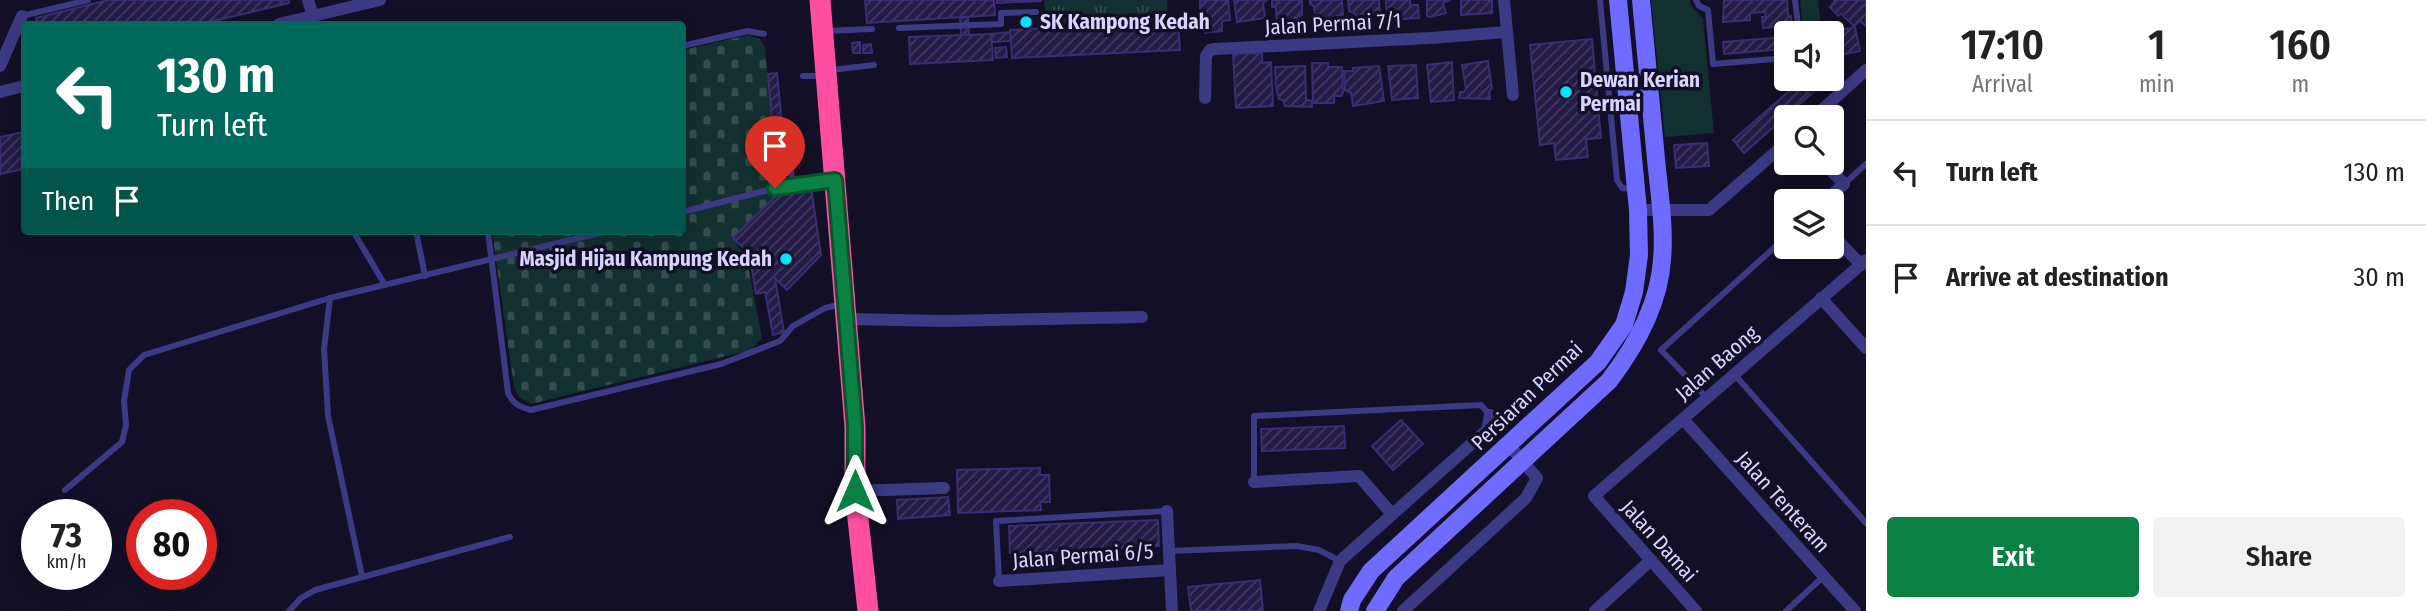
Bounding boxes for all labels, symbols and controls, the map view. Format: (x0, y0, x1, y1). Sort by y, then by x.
street label: Jalan Permai 7/1 (1264, 7, 1402, 41)
place label: SK Kampong Kedah (1040, 9, 1210, 35)
marker: SK Kampong Kedah (1018, 14, 1034, 30)
text: 17:10 (1961, 20, 2044, 70)
text: 1 (2148, 20, 2165, 70)
text: 160 (2269, 20, 2331, 70)
map controls (1774, 21, 1844, 259)
button: sound (1774, 21, 1844, 91)
text: 130 m (157, 46, 275, 105)
icon: left (42, 49, 133, 140)
place label: Dewan Kerian Permai (1580, 67, 1700, 117)
text: Arrival (1972, 70, 2033, 98)
text: min (2139, 70, 2175, 98)
text: m (2291, 70, 2309, 98)
marker: Dewan Kerian Permai (1558, 84, 1574, 100)
button: search (1774, 105, 1844, 175)
text: Turn left (157, 106, 267, 144)
pin (745, 116, 805, 188)
icon: arrive (756, 127, 794, 165)
icon: left (1887, 154, 1925, 192)
text: Turn left (1946, 157, 2038, 188)
text: 130 m (2343, 157, 2405, 188)
icon: arrive (108, 182, 146, 220)
text: Then (42, 186, 94, 217)
button: layers (1774, 189, 1844, 259)
place label: Masjid Hijau Kampung Kedah (519, 246, 772, 272)
marker: Masjid Hijau Kampung Kedah (778, 251, 794, 267)
icon: arrive (1887, 259, 1925, 297)
text: Arrive at destination (1946, 262, 2169, 293)
text: 30 m (2354, 262, 2405, 293)
street label: Jalan Baong (1670, 320, 1764, 406)
street label: Persiaran Permai (1466, 336, 1588, 456)
street label: Jalan Tenteram (1731, 446, 1835, 558)
position arrow (818, 454, 892, 528)
street label: Jalan Damai (1615, 495, 1703, 587)
speed limit sign: 80 (126, 499, 217, 590)
text: 73 (51, 514, 82, 556)
button: Exit (1887, 517, 2139, 597)
button: Share (2153, 517, 2405, 597)
street label: Jalan Permai 6/5 (1012, 538, 1154, 574)
text: km/h (46, 551, 87, 573)

